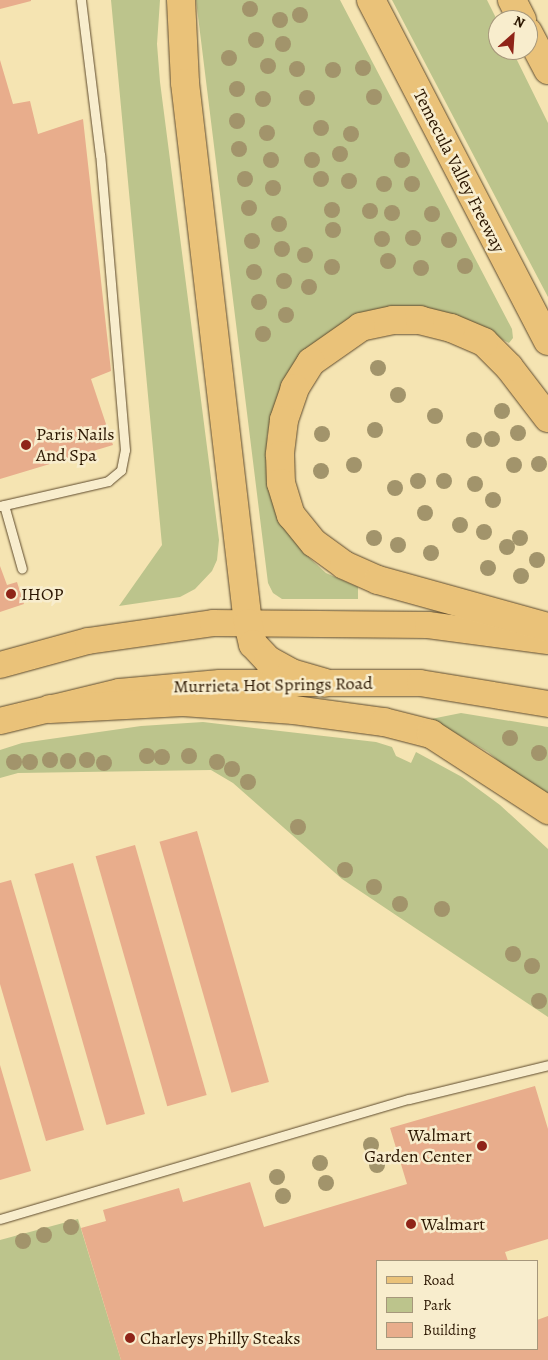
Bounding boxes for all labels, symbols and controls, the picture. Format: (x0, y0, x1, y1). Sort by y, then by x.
north arrow (488, 10, 538, 60)
text: N (511, 11, 528, 33)
street label: Temecula Valley Freeway (408, 86, 510, 256)
place label: Paris Nails And Spa (36, 424, 114, 466)
marker: Paris Nails And Spa (20, 439, 32, 451)
place label: IHOP (21, 583, 63, 605)
marker: IHOP (5, 588, 17, 600)
street label: Murrieta Hot Springs Road (173, 672, 373, 698)
place label: Walmart Garden Center (364, 1125, 472, 1168)
marker: Walmart Garden Center (476, 1140, 488, 1152)
place label: Walmart (421, 1213, 485, 1235)
marker: Walmart (405, 1218, 417, 1230)
legend (376, 1260, 538, 1350)
text: Road (423, 1270, 454, 1290)
text: Park (423, 1295, 451, 1315)
text: Building (423, 1320, 476, 1340)
place label: Charleys Philly Steaks (140, 1327, 301, 1349)
marker: Charleys Philly Steaks (124, 1332, 136, 1344)

